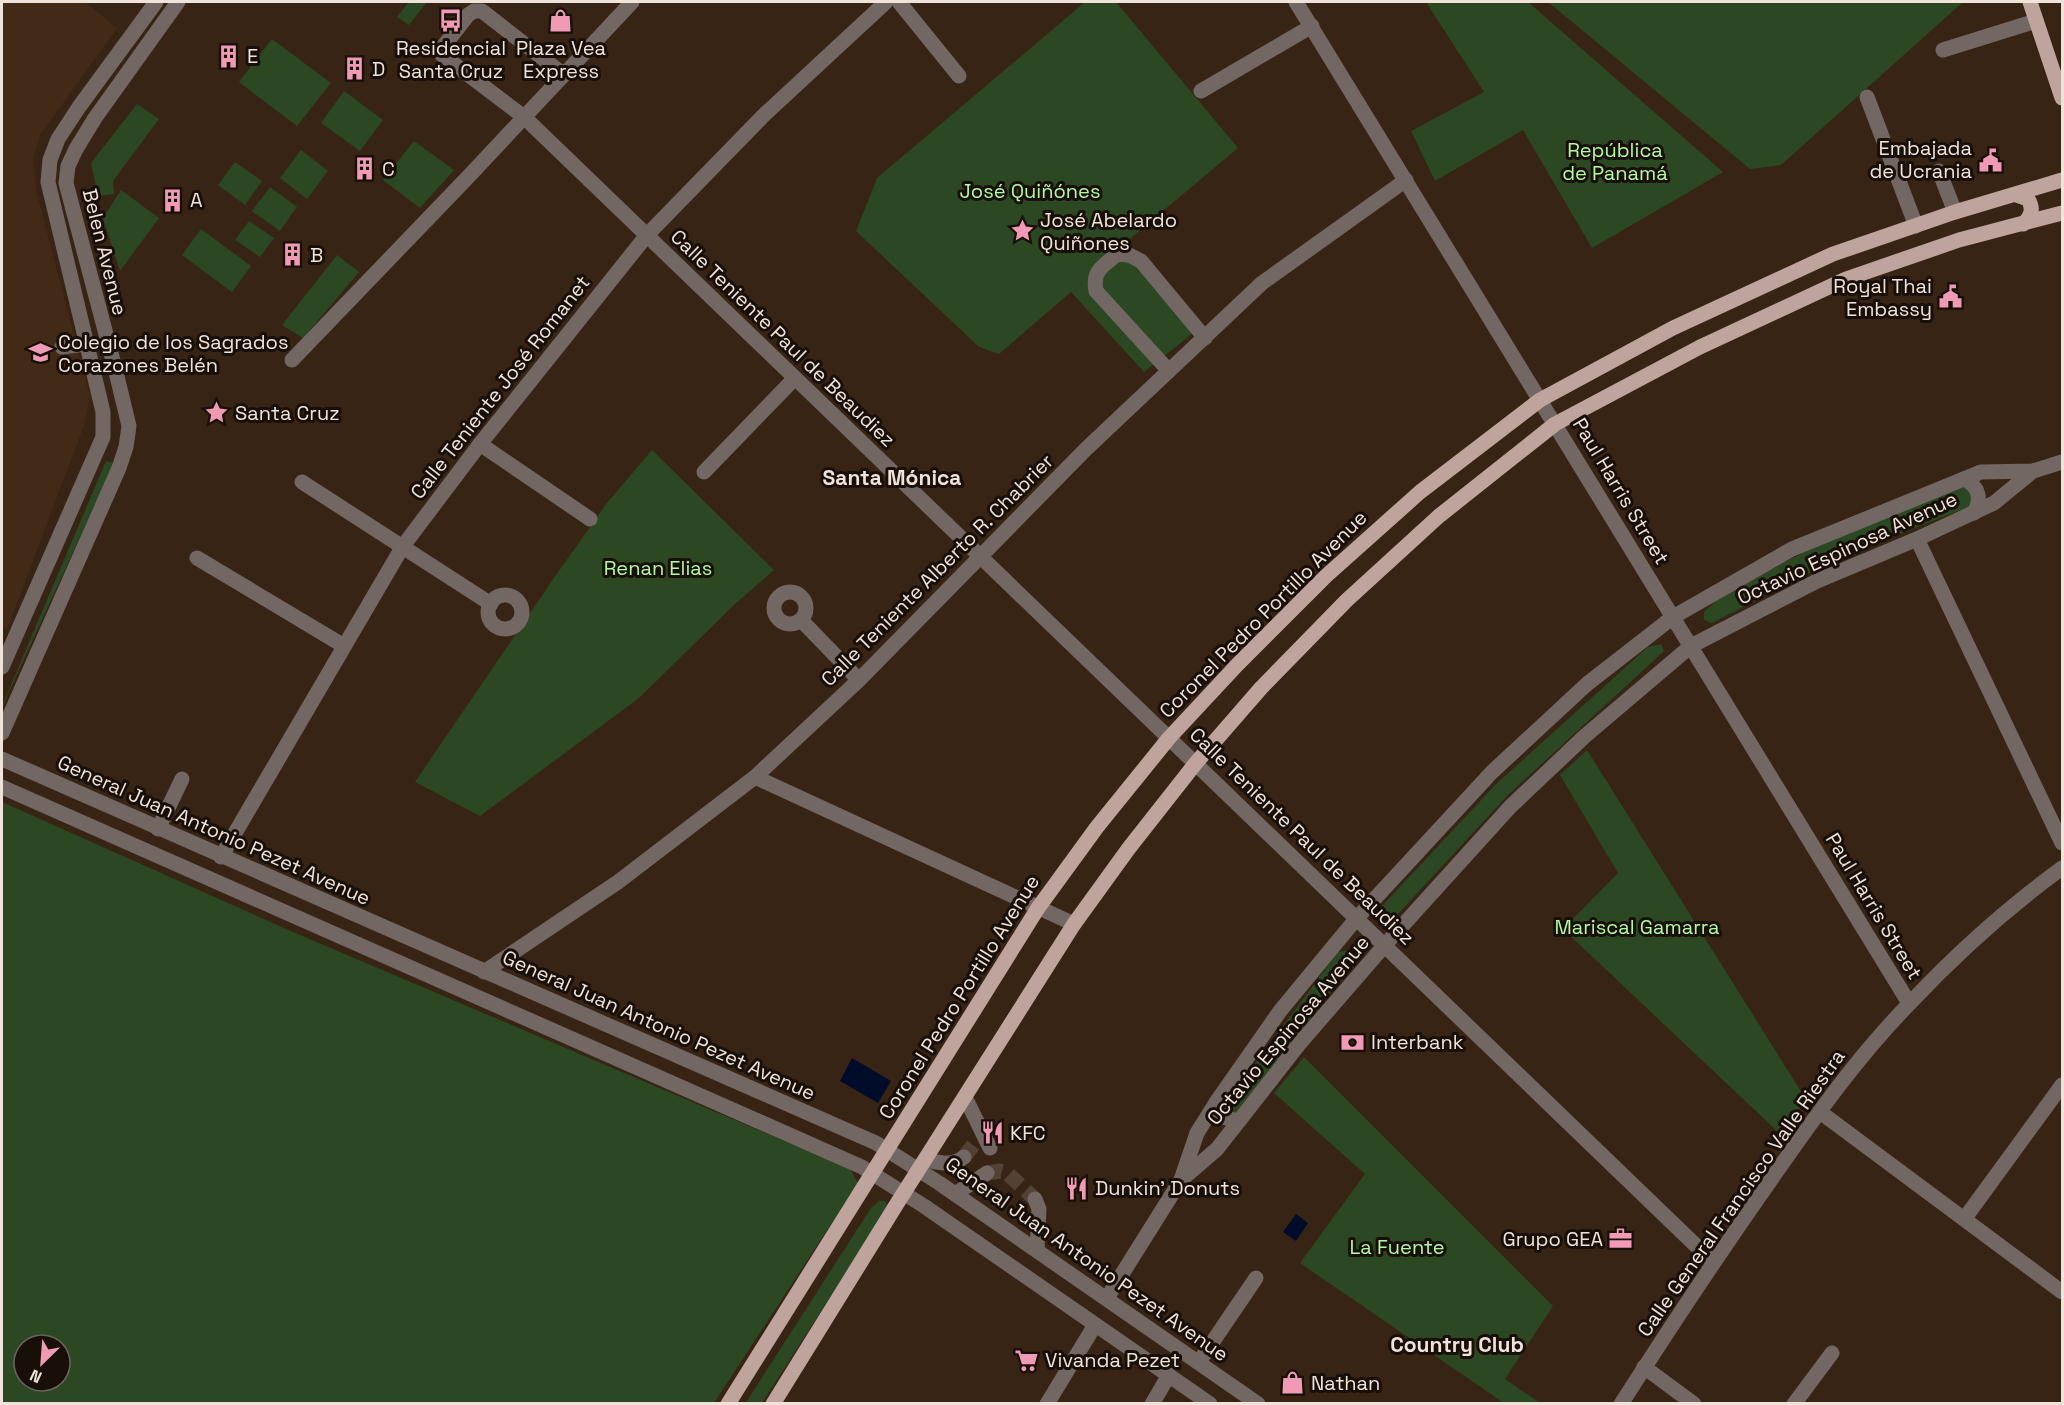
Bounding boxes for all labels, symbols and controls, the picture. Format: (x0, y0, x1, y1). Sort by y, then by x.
shop icon: Plaza Vea Express (548, 7, 574, 33)
bus stop icon: Residencial Santa Cruz (438, 8, 464, 34)
place label: Residencial Santa Cruz (396, 35, 506, 84)
place label: Plaza Vea Express (516, 35, 606, 84)
building icon: E (216, 43, 242, 69)
place label: E (247, 43, 258, 69)
building icon: D (341, 56, 367, 82)
place label: D (372, 56, 385, 82)
place label: Embajada de Ucrania (1869, 135, 1972, 184)
park label: República de Panamá (1562, 137, 1668, 186)
public building icon: Embajada de Ucrania (1977, 147, 2003, 173)
building icon: C (351, 156, 377, 182)
place label: C (382, 156, 395, 182)
park label: José Quiñónes (959, 178, 1101, 204)
street label: Belen Avenue (77, 186, 133, 318)
building icon: A (159, 187, 185, 213)
place label: A (190, 187, 203, 213)
place label: José Abelardo Quiñones (1040, 207, 1177, 256)
place icon: José Abelardo Quiñones (1009, 218, 1035, 244)
street label: Calle Teniente Paul de Beaudiez (665, 224, 901, 452)
building icon: B (279, 242, 305, 268)
place label: B (310, 242, 323, 268)
street label: Calle Teniente José Romanet (405, 270, 595, 504)
place label: Royal Thai Embassy (1833, 273, 1932, 322)
public building icon: Royal Thai Embassy (1937, 284, 1963, 310)
place label: Colegio de los Sagrados Corazones Belén (58, 329, 289, 378)
school or university icon: Colegio de los Sagrados Corazones Belén (27, 340, 53, 366)
place icon: Santa Cruz (204, 400, 230, 426)
place label: Santa Cruz (235, 400, 340, 426)
street label: Paul Harris Street (1567, 413, 1675, 569)
street label: Calle Teniente Alberto R. Chabrier (815, 448, 1059, 692)
district label: Santa Mónica (823, 464, 961, 491)
street label: Octavio Espinosa Avenue (1733, 486, 1961, 610)
street label: Coronel Pedro Portillo Avenue (1154, 505, 1372, 723)
park label: Renan Elias (604, 555, 712, 581)
street label: Calle Teniente Paul de Beaudiez (1184, 722, 1420, 950)
street label: General Juan Antonio Pezet Avenue (53, 749, 375, 911)
street label: Paul Harris Street (1820, 828, 1928, 984)
street label: Coronel Pedro Portillo Avenue (873, 870, 1045, 1124)
park label: Mariscal Gamarra (1555, 914, 1719, 940)
street label: Octavio Espinosa Avenue (1201, 930, 1375, 1130)
street label: General Juan Antonio Pezet Avenue (498, 944, 820, 1106)
bank icon: Interbank (1340, 1029, 1366, 1055)
place label: Interbank (1371, 1029, 1464, 1055)
street label: Calle General Francisco Valle Riestra (1631, 1044, 1851, 1342)
restaurant icon: KFC (979, 1120, 1005, 1146)
place label: KFC (1010, 1120, 1046, 1146)
street label: General Juan Antonio Pezet Avenue (940, 1151, 1234, 1367)
restaurant icon: Dunkin' Donuts (1064, 1175, 1090, 1201)
place label: Dunkin' Donuts (1095, 1175, 1240, 1201)
place label: Grupo GEA (1503, 1226, 1603, 1252)
office icon: Grupo GEA (1608, 1226, 1634, 1252)
park label: La Fuente (1349, 1234, 1445, 1260)
district label: Country Club (1390, 1331, 1524, 1358)
north arrow (12, 1333, 72, 1393)
supermarket icon: Vivanda Pezet (1014, 1347, 1040, 1373)
place label: Vivanda Pezet (1045, 1347, 1180, 1373)
text: N (27, 1364, 45, 1388)
shop icon: Nathan (1280, 1370, 1306, 1396)
place label: Nathan (1311, 1370, 1380, 1396)

